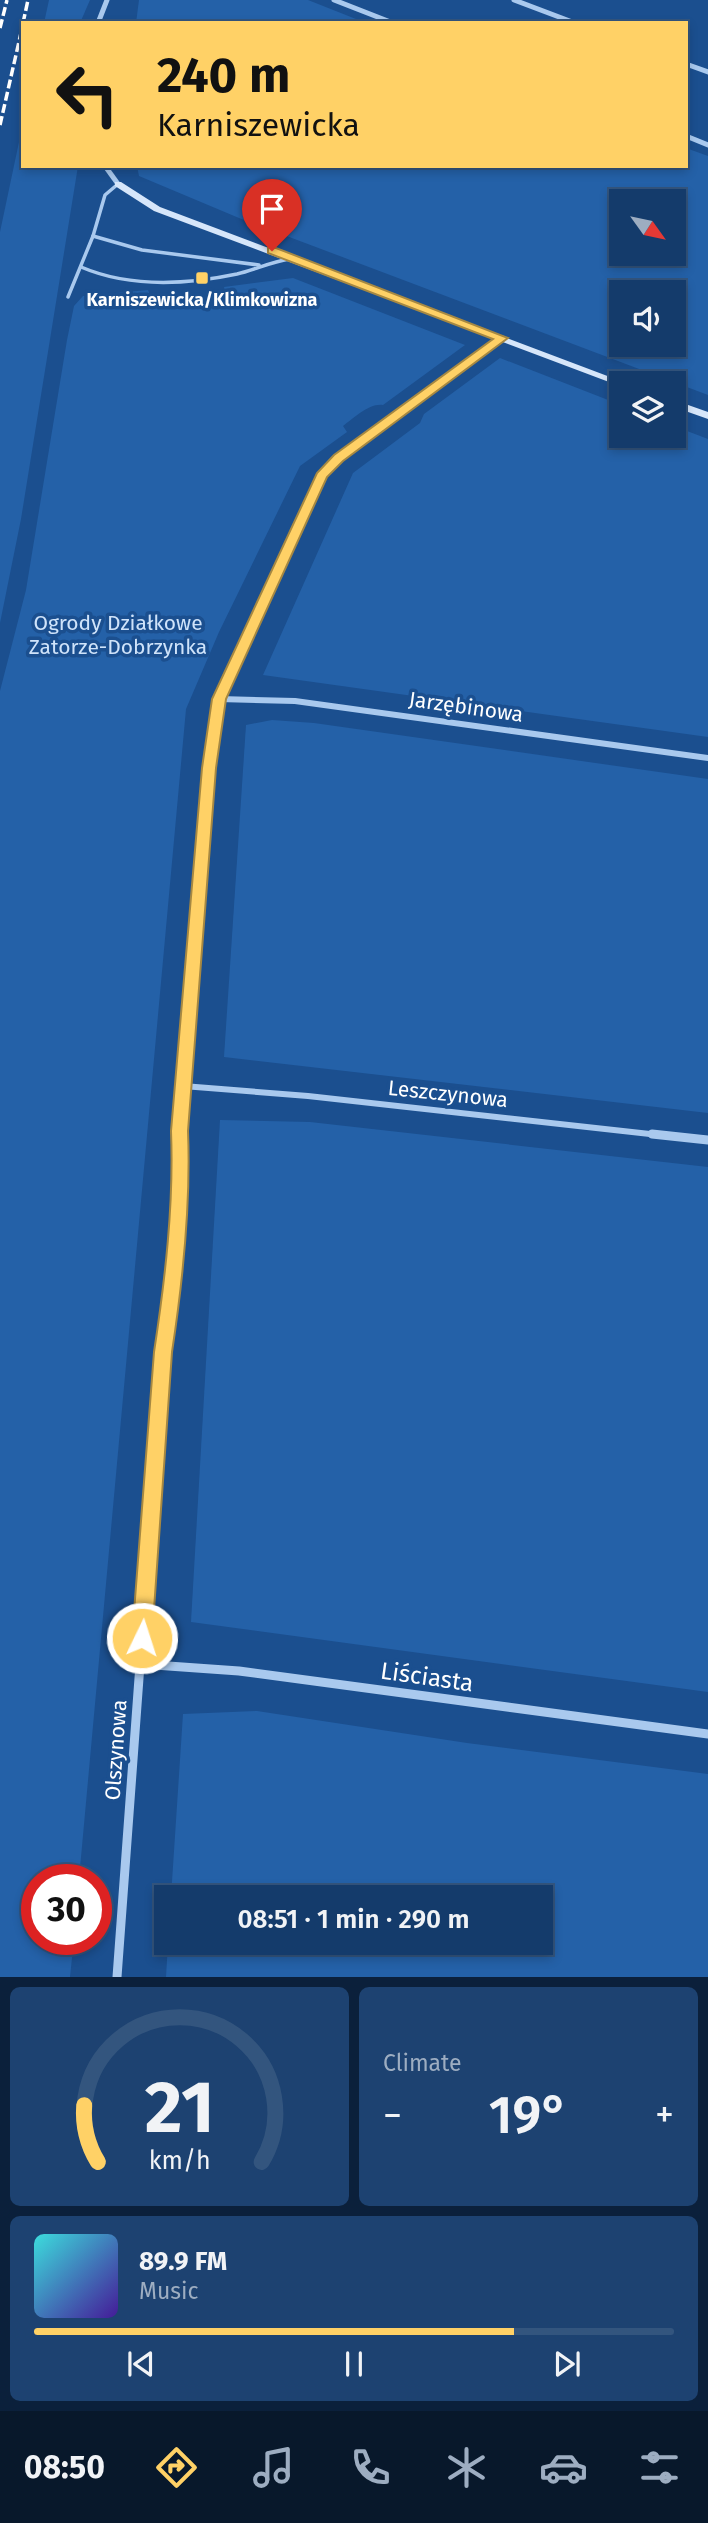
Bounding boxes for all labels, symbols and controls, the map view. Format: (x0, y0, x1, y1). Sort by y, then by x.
text: 240 m (157, 46, 290, 105)
icon: left (42, 49, 133, 140)
text: Karniszewicka (157, 106, 360, 144)
pin (242, 179, 302, 251)
north arrow (609, 189, 686, 266)
map controls (609, 189, 686, 448)
icon: arrive (253, 190, 291, 228)
marker: Karniszewicka/Klimkowizna (194, 270, 210, 286)
button: sound (609, 280, 686, 357)
place label: Karniszewicka/Klimkowizna (87, 289, 318, 311)
button: layers (609, 371, 686, 448)
park label: Ogrody Działkowe Zatorze-Dobrzynka (29, 610, 207, 660)
street label: Jarzębinowa (407, 686, 525, 728)
street label: Leszczynowa (387, 1075, 509, 1113)
position arrow (105, 1601, 179, 1675)
street label: Liściasta (379, 1657, 475, 1697)
street label: Olszynowa (100, 1699, 132, 1801)
speed limit sign: 30 (21, 1864, 112, 1955)
text: 08:51 · 1 min · 290 m (238, 1904, 469, 1935)
text: Climate (383, 2049, 462, 2077)
text: 21 (145, 2065, 214, 2152)
text: 19° (489, 2084, 568, 2147)
text: − (383, 2092, 402, 2138)
text: + (655, 2092, 674, 2138)
text: km/h (149, 2146, 210, 2176)
text: 89.9 FM (139, 2246, 227, 2277)
text: Music (139, 2277, 199, 2305)
icon: previous (122, 2345, 160, 2383)
icon: pause (335, 2345, 373, 2383)
icon: next (548, 2345, 586, 2383)
icon: directions (152, 2443, 201, 2492)
icon: music (249, 2443, 298, 2492)
icon: phone (346, 2443, 395, 2492)
icon: climate (442, 2443, 491, 2492)
icon: car (539, 2443, 588, 2492)
icon: filters (635, 2443, 684, 2492)
text: 08:50 (24, 2448, 105, 2486)

